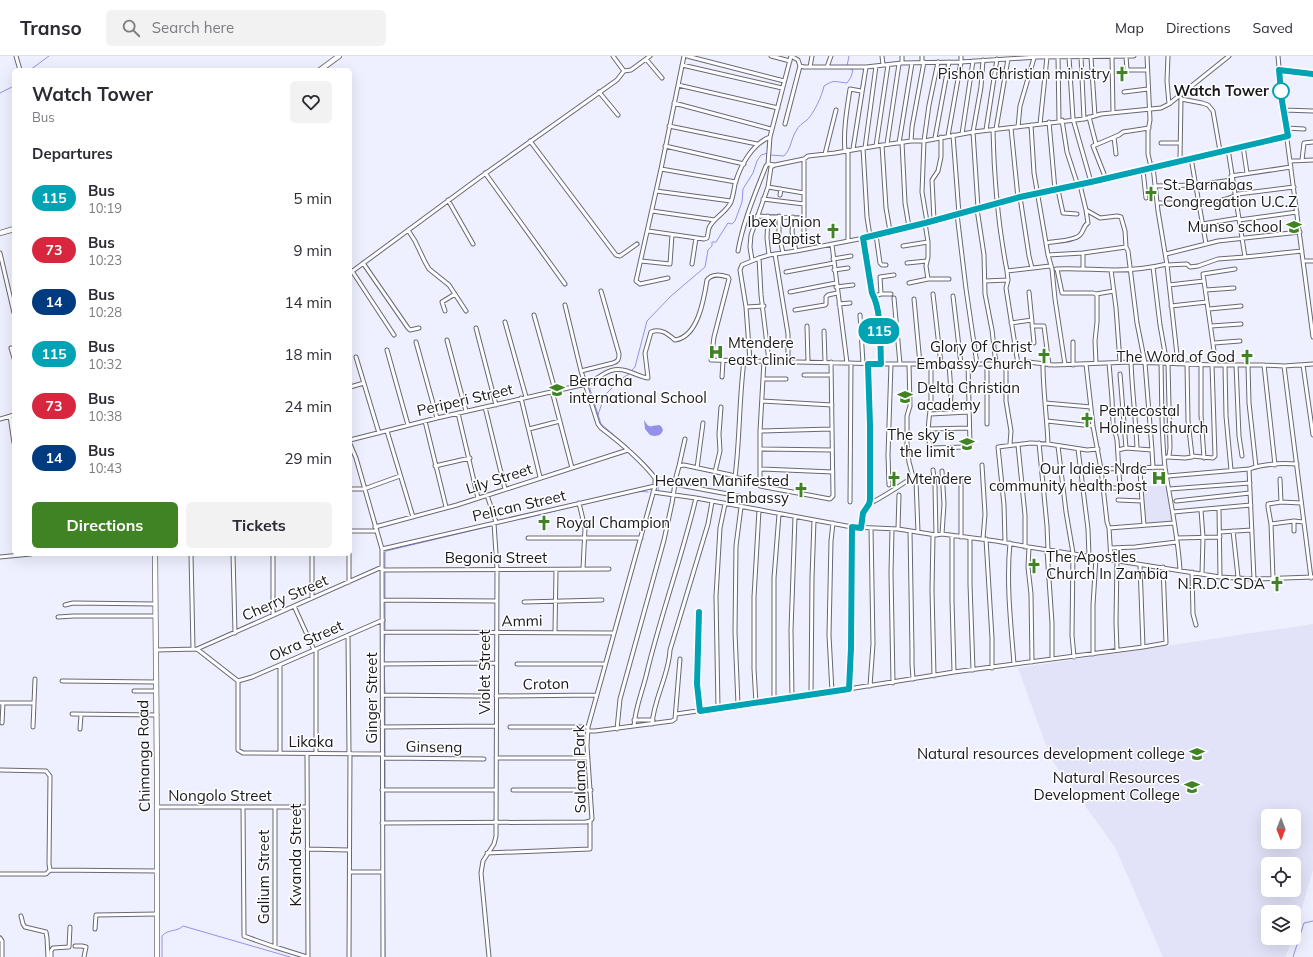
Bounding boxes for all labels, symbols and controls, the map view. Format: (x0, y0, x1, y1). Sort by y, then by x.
search box (106, 10, 386, 46)
text: Transo (20, 16, 82, 40)
icon: search (120, 17, 142, 39)
text: Search here (152, 18, 234, 37)
text: Map (1115, 19, 1144, 37)
text: Directions (1166, 19, 1231, 37)
text: Saved (1253, 19, 1293, 37)
place label: Pishon Christian ministry (938, 64, 1110, 83)
church icon: Pishon Christian ministry (1113, 65, 1131, 83)
button: heart (290, 81, 332, 123)
place label: Watch Tower (1173, 81, 1269, 100)
text: Watch Tower (32, 82, 153, 106)
marker: Watch Tower (1272, 82, 1290, 100)
text: Bus (32, 109, 55, 125)
text: Departures (32, 144, 113, 163)
place label: St. Barnabas Congregation U.C.Z (1163, 175, 1297, 211)
text: Bus (88, 181, 115, 200)
church icon: St. Barnabas Congregation U.C.Z (1142, 185, 1160, 203)
text: 115 (41, 189, 67, 207)
text: 5 min (294, 189, 332, 208)
text: 10:19 (88, 200, 122, 216)
place label: Ibex Union Baptist (747, 212, 821, 248)
place label: Munso school (1187, 217, 1282, 236)
school or university icon: Munso school (1285, 218, 1303, 236)
church icon: Ibex Union Baptist (824, 222, 842, 240)
text: Bus (88, 233, 115, 252)
text: 73 (46, 241, 62, 259)
text: 9 min (294, 241, 332, 260)
text: 10:23 (88, 252, 122, 268)
text: Bus (88, 285, 115, 304)
text: 14 (46, 293, 62, 311)
text: 14 min (285, 293, 332, 312)
text: 10:28 (88, 304, 122, 320)
line badge: 115 (856, 318, 902, 344)
text: 115 (866, 322, 892, 340)
place label: Mtendere east clinic (728, 333, 796, 369)
text: Bus (88, 337, 115, 356)
place label: Glory Of Christ Embassy Church (916, 337, 1032, 373)
hospital icon: Mtendere east clinic (707, 343, 725, 361)
text: 115 (41, 345, 67, 363)
text: 18 min (285, 345, 332, 364)
church icon: Glory Of Christ Embassy Church (1035, 347, 1053, 365)
place label: The Word of God (1116, 347, 1235, 366)
church icon: The Word of God (1238, 348, 1256, 366)
text: 10:32 (88, 356, 122, 372)
place label: Berracha international School (569, 371, 707, 407)
place label: Delta Christian academy (917, 378, 1020, 414)
street label: Periperi Street (415, 379, 515, 420)
school or university icon: Berracha international School (548, 381, 566, 399)
school or university icon: Delta Christian academy (896, 388, 914, 406)
text: Bus (88, 389, 115, 408)
text: 73 (46, 397, 62, 415)
text: 24 min (285, 397, 332, 416)
place label: Pentecostal Holiness church (1099, 401, 1208, 437)
text: 10:38 (88, 408, 122, 424)
church icon: Pentecostal Holiness church (1078, 411, 1096, 429)
place label: The sky is the limit (887, 425, 955, 461)
school or university icon: The sky is the limit (958, 435, 976, 453)
text: Bus (88, 441, 115, 460)
text: 14 (46, 449, 62, 467)
text: 29 min (285, 449, 332, 468)
street label: Lily Street (463, 459, 534, 498)
place label: Our ladies Nrdc community health post (989, 459, 1147, 495)
text: 10:43 (88, 460, 122, 476)
place label: Mtendere (906, 469, 972, 488)
hospital icon: Our ladies Nrdc community health post (1150, 469, 1168, 487)
church icon: Mtendere (885, 470, 903, 488)
place label: Heaven Manifested Embassy (655, 471, 789, 507)
church icon: Heaven Manifested Embassy (792, 481, 810, 499)
street label: Pelican Street (470, 486, 567, 525)
button: Directions (32, 502, 178, 548)
button: Tickets (186, 502, 332, 548)
place label: Royal Champion (556, 513, 670, 532)
church icon: Royal Champion (535, 514, 553, 532)
place label: The Apostles Church In Zambia (1046, 547, 1168, 583)
street label: Begonia Street (445, 548, 547, 567)
church icon: The Apostles Church In Zambia (1025, 557, 1043, 575)
street label: Cherry Street (239, 570, 331, 625)
place label: N.R.D.C SDA (1177, 574, 1265, 593)
church icon: N.R.D.C SDA (1268, 575, 1286, 593)
street label: Ammi (501, 611, 543, 630)
street label: Okra Street (266, 616, 346, 665)
street label: Violet Street (475, 630, 494, 714)
street label: Ginger Street (362, 652, 381, 744)
street label: Croton (523, 674, 569, 693)
street label: Chimanga Road (133, 700, 154, 812)
street label: Salama Park (569, 724, 590, 813)
street label: Likaka (288, 732, 334, 751)
street label: Ginseng (405, 737, 463, 756)
place label: Natural resources development college (917, 744, 1185, 763)
school or university icon: Natural resources development college (1188, 745, 1206, 763)
place label: Natural Resources Development College (1033, 768, 1180, 804)
school or university icon: Natural Resources Development College (1183, 778, 1201, 796)
street label: Nongolo Street (168, 786, 272, 805)
street label: Kwanda Street (286, 803, 305, 907)
north arrow (1261, 809, 1301, 849)
map controls (1261, 809, 1301, 945)
street label: Galium Street (254, 830, 273, 924)
button: locate (1261, 857, 1301, 897)
button: layers (1261, 905, 1301, 945)

